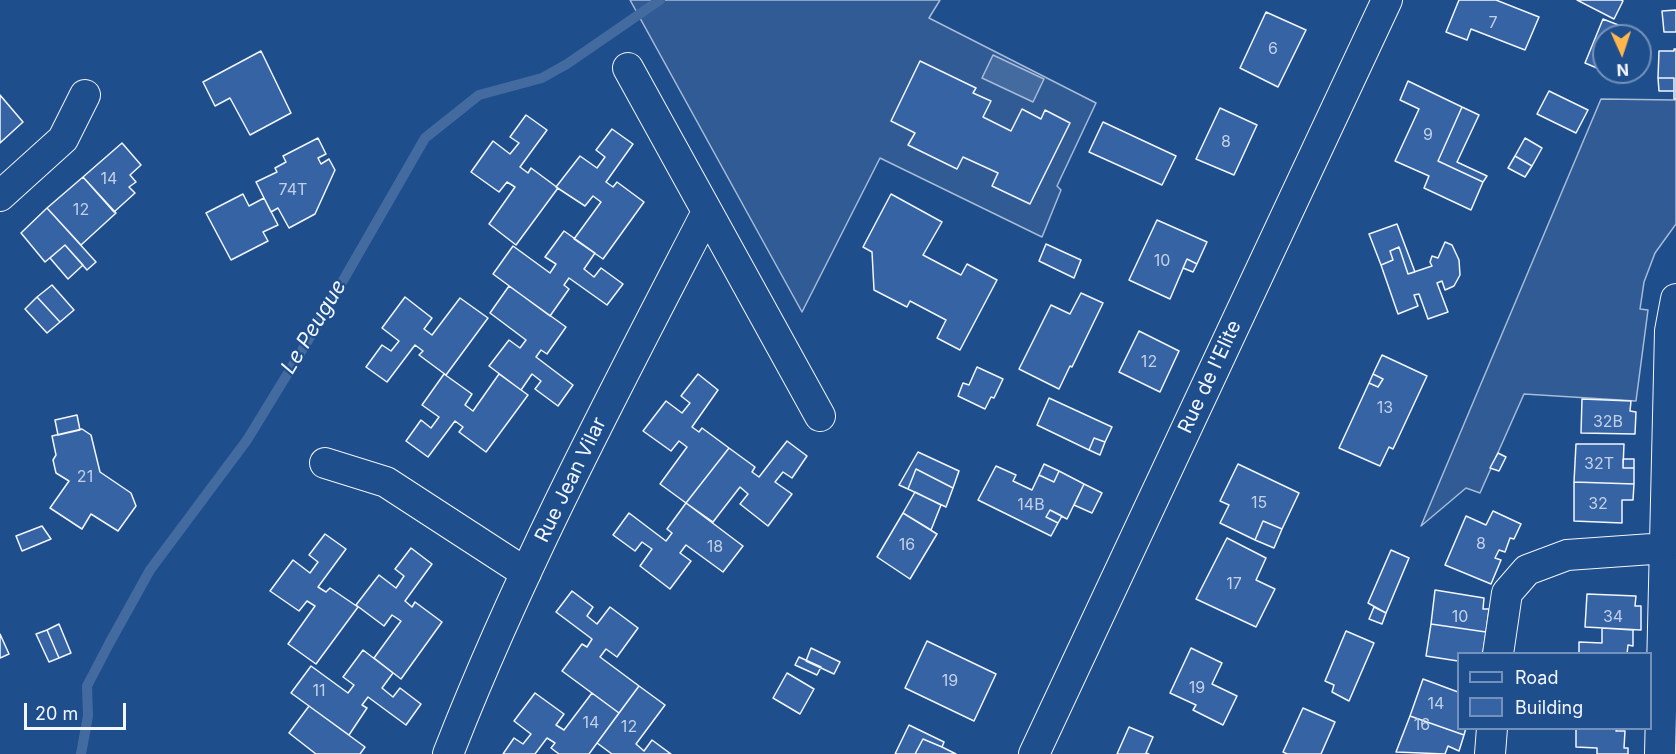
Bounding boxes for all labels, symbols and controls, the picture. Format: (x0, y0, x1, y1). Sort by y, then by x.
house number: 7 (1488, 13, 1498, 33)
north arrow (1592, 24, 1652, 84)
house number: 6 (1268, 39, 1278, 59)
text: N (1616, 60, 1629, 80)
house number: 9 (1423, 125, 1433, 145)
house number: 8 (1221, 132, 1231, 152)
house number: 14 (101, 169, 117, 189)
house number: 74T (279, 180, 307, 200)
house number: 12 (73, 200, 89, 220)
house number: 10 (1154, 251, 1170, 271)
water label: Le Peugue (276, 275, 352, 379)
street label: Rue de l'Elite (1173, 317, 1247, 437)
house number: 12 (1141, 352, 1157, 372)
house number: 13 (1377, 398, 1393, 418)
house number: 32B (1593, 412, 1623, 432)
street label: Rue Jean Vilar (530, 414, 612, 546)
house number: 32T (1584, 454, 1614, 474)
house number: 21 (77, 467, 93, 487)
house number: 15 (1251, 493, 1267, 513)
house number: 32 (1588, 494, 1608, 514)
house number: 14B (1017, 495, 1045, 515)
house number: 8 (1476, 534, 1486, 554)
house number: 16 (899, 535, 915, 555)
house number: 18 (707, 537, 723, 557)
house number: 17 (1226, 574, 1242, 594)
house number: 10 (1452, 607, 1468, 627)
house number: 34 (1603, 607, 1623, 627)
legend (1457, 652, 1652, 730)
text: Road (1515, 667, 1558, 688)
house number: 19 (942, 671, 958, 691)
house number: 19 (1189, 678, 1205, 698)
house number: 11 (312, 681, 326, 701)
scale bar (27, 691, 129, 729)
house number: 14 (1428, 694, 1444, 714)
text: Building (1515, 697, 1583, 718)
text: 20 m (35, 703, 78, 724)
house number: 14 (583, 713, 599, 733)
house number: 16 (1414, 715, 1430, 735)
house number: 12 (621, 717, 637, 737)

